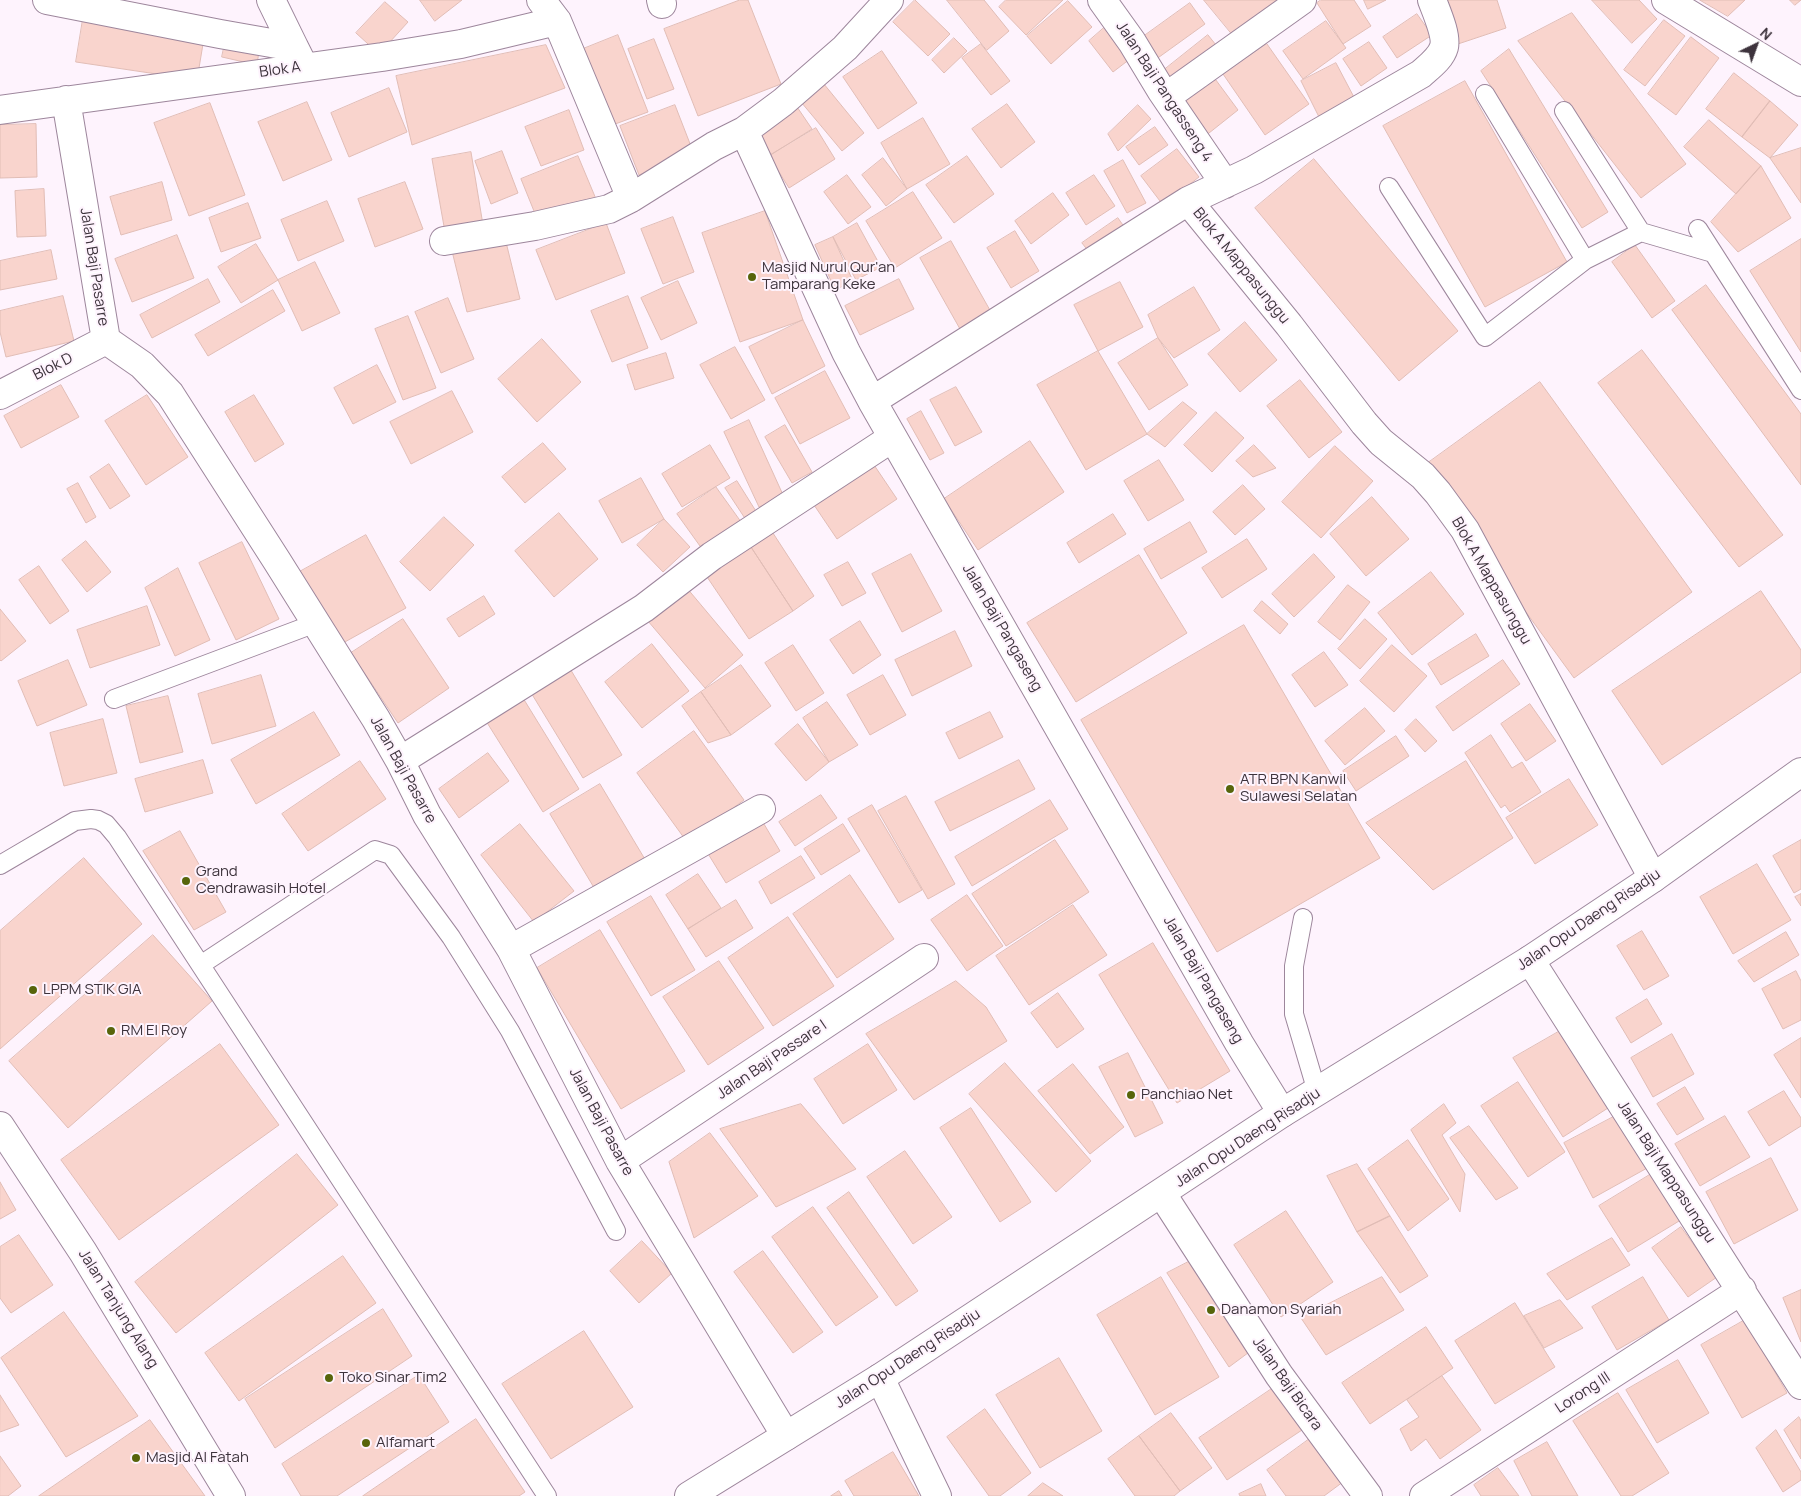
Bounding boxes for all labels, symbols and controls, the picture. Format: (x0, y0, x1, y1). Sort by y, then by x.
street label: Jalan Baji Pangasseng 4 (1112, 18, 1216, 166)
north arrow (1731, 20, 1781, 70)
text: N (1756, 23, 1776, 44)
street label: Blok A (258, 58, 302, 82)
street label: Blok A Mappasunggu (1189, 204, 1293, 328)
street label: Jalan Baji Pasarre (76, 207, 112, 327)
place label: Masjid Nurul Qur'an Tamparang Keke (762, 259, 895, 294)
marker: Masjid Nurul Qur'an Tamparang Keke (746, 271, 758, 283)
street label: Blok D (30, 349, 76, 385)
street label: Blok A Mappasunggu (1447, 514, 1535, 648)
street label: Jalan Baji Pangaseng (958, 561, 1046, 695)
street label: Jalan Baji Pasarre (366, 713, 440, 827)
place label: ATR BPN Kanwil Sulawesi Selatan (1240, 771, 1357, 806)
marker: ATR BPN Kanwil Sulawesi Selatan (1224, 783, 1236, 795)
place label: Grand Cendrawasih Hotel (196, 863, 326, 898)
street label: Jalan Opu Daeng Risadju (1514, 865, 1664, 975)
marker: Grand Cendrawasih Hotel (180, 875, 192, 887)
street label: Jalan Baji Pangaseng (1159, 913, 1247, 1047)
place label: LPPM STIK GIA (43, 981, 142, 999)
marker: LPPM STIK GIA (27, 984, 39, 996)
street label: Jalan Baji Passare I (714, 1017, 830, 1103)
place label: RM El Roy (121, 1022, 187, 1040)
marker: RM El Roy (105, 1025, 117, 1037)
street label: Jalan Baji Pasarre (565, 1065, 637, 1179)
street label: Jalan Opu Daeng Risadju (1172, 1084, 1324, 1192)
place label: Panchiao Net (1141, 1086, 1233, 1104)
marker: Panchiao Net (1125, 1089, 1137, 1101)
street label: Jalan Baji Mappasunggu (1613, 1097, 1719, 1247)
street label: Jalan Tanjung Alang (74, 1246, 162, 1372)
place label: Danamon Syariah (1221, 1301, 1341, 1319)
marker: Danamon Syariah (1205, 1304, 1217, 1316)
street label: Jalan Opu Daeng Risadju (832, 1305, 984, 1413)
street label: Jalan Baji Bicara (1248, 1334, 1326, 1434)
place label: Toko Sinar Tim2 (339, 1369, 447, 1387)
street label: Lorong III (1552, 1369, 1614, 1417)
marker: Toko Sinar Tim2 (323, 1372, 335, 1384)
place label: Alfamart (376, 1434, 435, 1452)
marker: Alfamart (360, 1437, 372, 1449)
place label: Masjid Al Fatah (146, 1449, 249, 1467)
marker: Masjid Al Fatah (130, 1452, 142, 1464)

